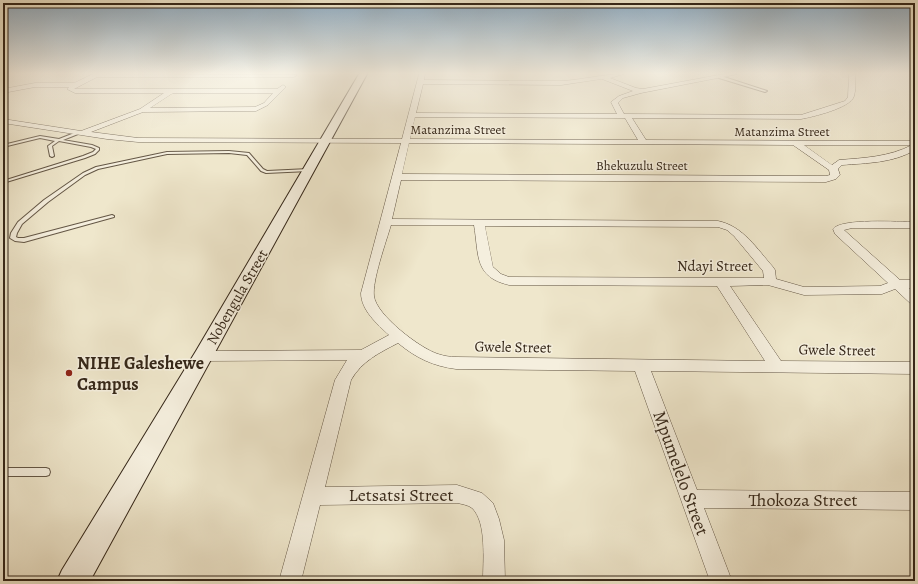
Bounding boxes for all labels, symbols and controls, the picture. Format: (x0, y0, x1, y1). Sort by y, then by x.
street label: Matanzima Street (410, 121, 506, 138)
street label: Matanzima Street (734, 123, 830, 140)
street label: Bhekuzulu Street (596, 157, 689, 174)
street label: Nobengula Street (202, 246, 272, 348)
street label: Ndayi Street (677, 256, 753, 276)
street label: Gwele Street (474, 336, 552, 358)
street label: Gwele Street (798, 339, 876, 361)
place label: NIHE Galeshewe Campus (77, 351, 204, 396)
marker: NIHE Galeshewe Campus (64, 368, 74, 378)
street label: Mpumelelo Street (647, 407, 715, 539)
street label: Letsatsi Street (349, 483, 453, 507)
street label: Thokoza Street (749, 488, 857, 512)

